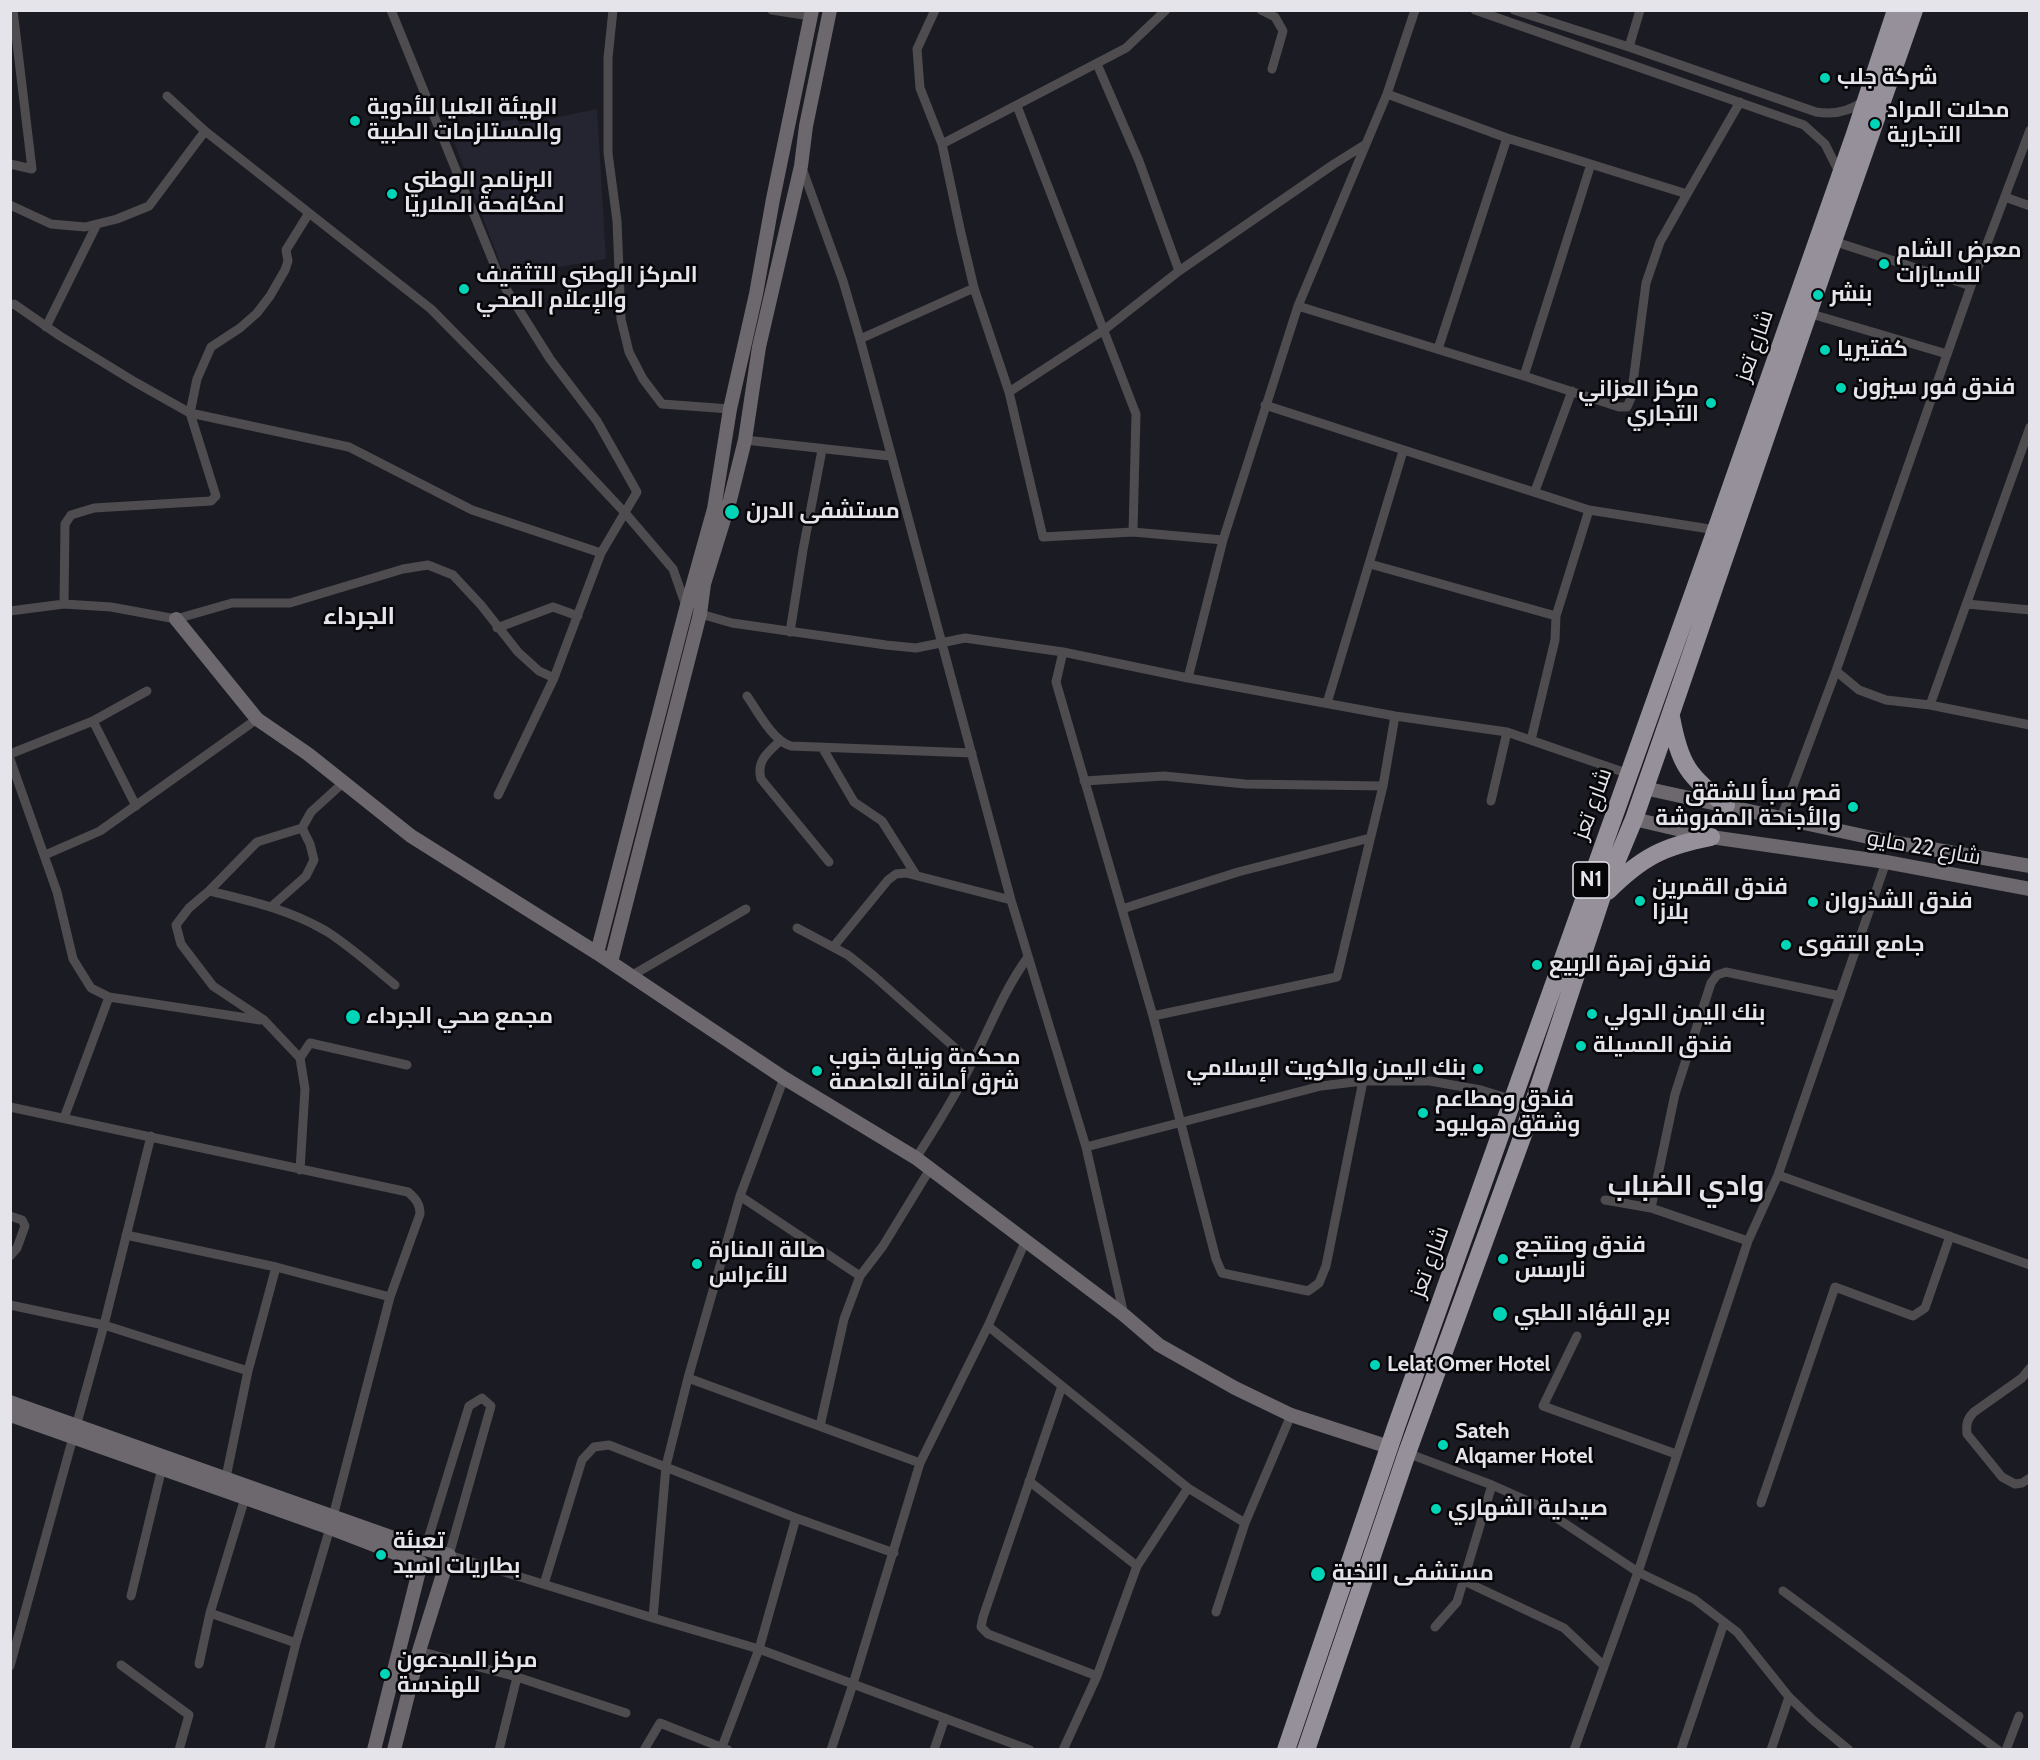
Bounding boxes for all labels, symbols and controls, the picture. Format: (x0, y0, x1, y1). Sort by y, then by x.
place label: شركة جلب (1837, 65, 1938, 91)
marker: شركة جلب (1818, 71, 1832, 85)
place label: الهيئة العليا للأدوية والمستلزمات الطبية (367, 95, 562, 146)
place label: محلات المراد التجارية (1887, 98, 2009, 150)
marker: الهيئة العليا للأدوية والمستلزمات الطبية (348, 114, 362, 128)
marker: محلات المراد التجارية (1868, 117, 1882, 131)
place label: البرنامج الوطني لمكافحة الملاريا (404, 168, 564, 220)
marker: البرنامج الوطني لمكافحة الملاريا (385, 187, 399, 201)
place label: معرض الشام للسيارات (1896, 238, 2022, 290)
marker: معرض الشام للسيارات (1877, 257, 1891, 271)
place label: المركز الوطني للتثقيف والإعلام الصحي (476, 263, 698, 314)
marker: المركز الوطني للتثقيف والإعلام الصحي (457, 282, 471, 296)
place label: بنشر (1830, 282, 1872, 308)
marker: بنشر (1811, 288, 1825, 302)
street label: شارع تعز (1730, 307, 1780, 385)
place label: كفتيريا (1837, 337, 1908, 363)
marker: كفتيريا (1818, 343, 1832, 357)
place label: فندق فور سيزون (1853, 375, 2015, 401)
place label: مركز العزاني التجاري (1578, 377, 1699, 428)
marker: فندق فور سيزون (1834, 381, 1848, 395)
marker: مركز العزاني التجاري (1704, 396, 1718, 410)
place label: مستشفى الدرن (746, 499, 900, 525)
marker: مستشفى الدرن (723, 503, 741, 521)
district label: الجرداء (323, 603, 395, 631)
street label: شارع تعز (1568, 765, 1618, 843)
place label: قصر سبأ للشقق والأجنحة المفروشة (1655, 781, 1841, 832)
marker: قصر سبأ للشقق والأجنحة المفروشة (1846, 800, 1860, 814)
street label: شارع 22 مايو (1865, 825, 1983, 871)
road number: N1 (1573, 862, 1609, 898)
place label: فندق القمرين بلازا (1652, 875, 1788, 926)
place label: فندق الشذروان (1825, 889, 1973, 915)
marker: فندق القمرين بلازا (1633, 894, 1647, 908)
marker: فندق الشذروان (1806, 895, 1820, 909)
place label: جامع التقوى (1798, 932, 1924, 958)
marker: جامع التقوى (1779, 938, 1793, 952)
place label: فندق زهرة الربيع (1549, 952, 1711, 978)
marker: فندق زهرة الربيع (1530, 958, 1544, 972)
place label: بنك اليمن الدولي (1604, 1001, 1765, 1027)
place label: مجمع صحي الجرداء (366, 1004, 553, 1030)
marker: بنك اليمن الدولي (1585, 1007, 1599, 1021)
marker: مجمع صحي الجرداء (344, 1008, 362, 1026)
place label: فندق المسيلة (1593, 1033, 1732, 1059)
marker: فندق المسيلة (1574, 1039, 1588, 1053)
place label: محكمة ونيابة جنوب شرق أمانة العاصمة (829, 1045, 1021, 1096)
place label: بنك اليمن والكويت الإسلامي (1187, 1056, 1466, 1082)
marker: بنك اليمن والكويت الإسلامي (1471, 1062, 1485, 1076)
marker: محكمة ونيابة جنوب شرق أمانة العاصمة (810, 1064, 824, 1078)
place label: فندق ومطاعم وشقق هوليود (1435, 1087, 1580, 1138)
marker: فندق ومطاعم وشقق هوليود (1416, 1106, 1430, 1120)
district label: وادي الضباب (1608, 1170, 1764, 1204)
street label: شارع تعز (1405, 1223, 1455, 1301)
place label: فندق ومنتجع نارسس (1515, 1233, 1646, 1284)
place label: صالة المنارة للأعراس (709, 1238, 826, 1290)
marker: فندق ومنتجع نارسس (1496, 1252, 1510, 1266)
marker: صالة المنارة للأعراس (690, 1257, 704, 1271)
place label: برج الفؤاد الطبي (1514, 1301, 1670, 1327)
marker: برج الفؤاد الطبي (1491, 1305, 1509, 1323)
place label: Lelat Omer Hotel (1387, 1352, 1550, 1378)
marker: Lelat Omer Hotel (1368, 1358, 1382, 1372)
place label: Sateh Alqamer Hotel (1455, 1419, 1593, 1470)
marker: Sateh Alqamer Hotel (1436, 1438, 1450, 1452)
place label: صيدلية الشهاري (1448, 1496, 1608, 1522)
marker: صيدلية الشهاري (1429, 1502, 1443, 1516)
place label: تعبئة بطاريات اسيد (393, 1529, 520, 1580)
marker: تعبئة بطاريات اسيد (374, 1548, 388, 1562)
place label: مستشفى النخبة (1332, 1561, 1494, 1587)
marker: مستشفى النخبة (1309, 1565, 1327, 1583)
place label: مركز المبدعون للهندسة (397, 1648, 538, 1700)
marker: مركز المبدعون للهندسة (378, 1667, 392, 1681)

